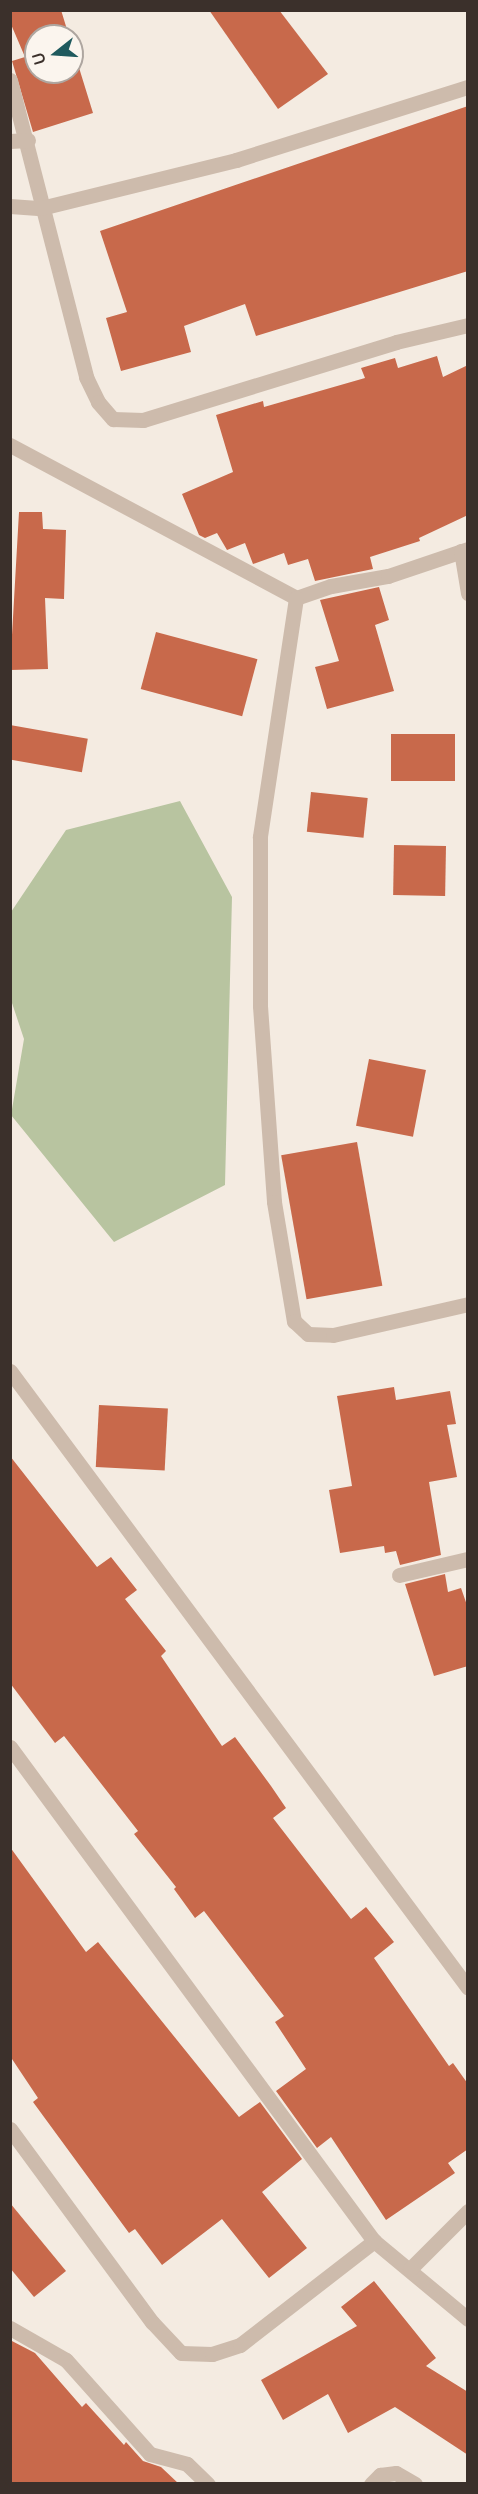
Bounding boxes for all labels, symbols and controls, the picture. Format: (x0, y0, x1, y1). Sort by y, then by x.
north arrow (24, 24, 84, 84)
text: U (26, 50, 51, 67)

